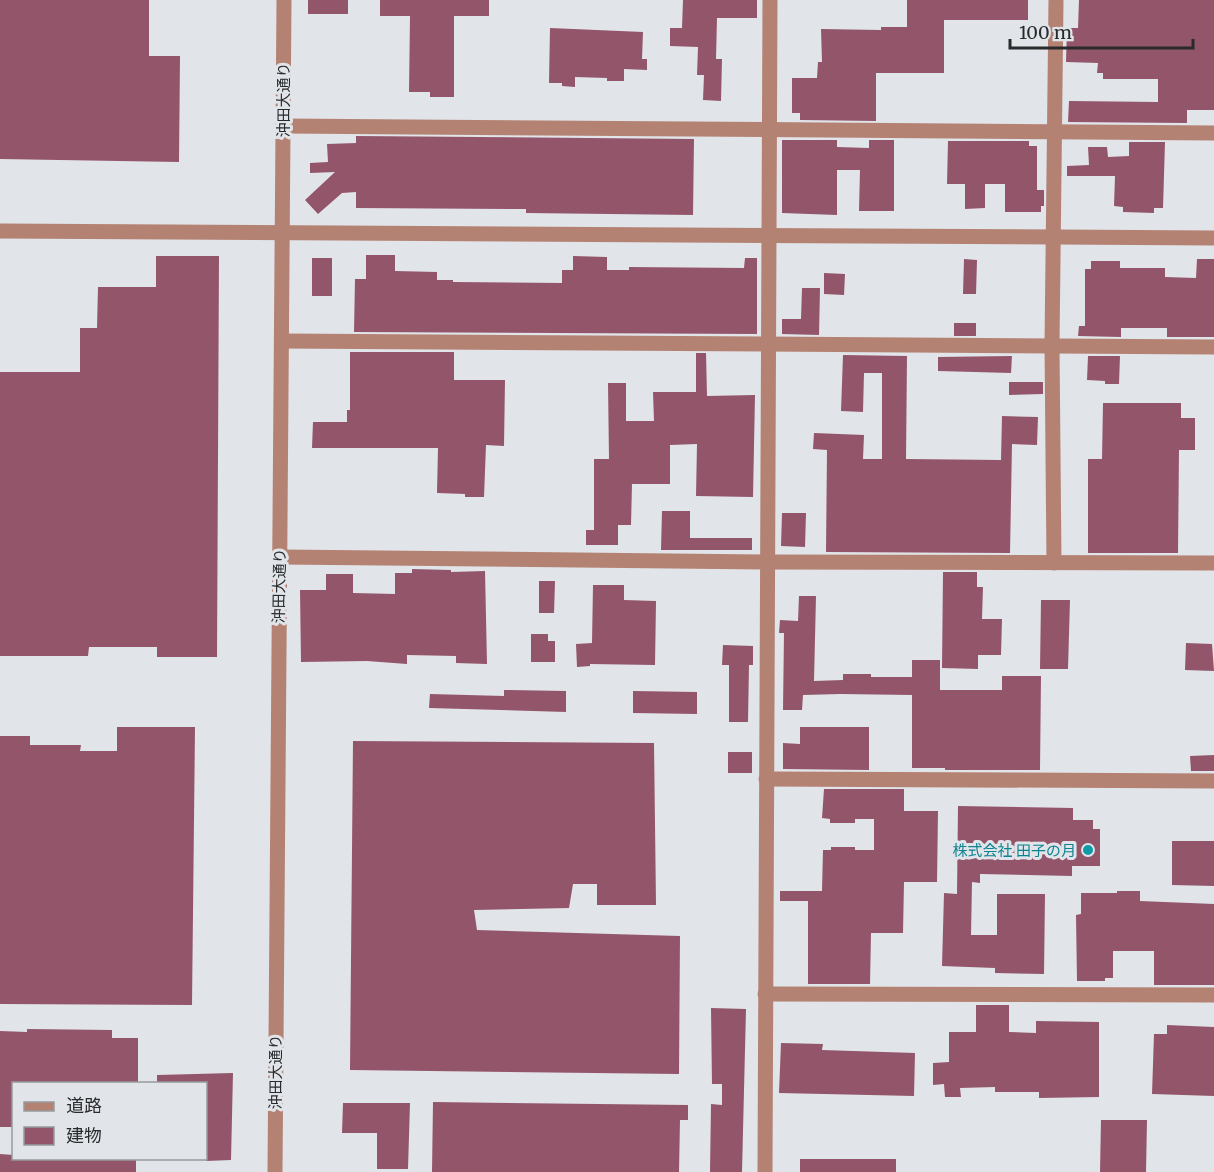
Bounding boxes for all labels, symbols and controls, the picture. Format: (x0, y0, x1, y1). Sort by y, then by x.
scale bar (1010, 12, 1193, 50)
text: 100 m (1019, 21, 1072, 44)
street label: 沖田大通り (274, 62, 293, 138)
street label: 沖田大通り (269, 548, 289, 624)
place label: 株式会社 田子の月 (952, 841, 1076, 860)
marker: 株式会社 田子の月 (1081, 843, 1095, 857)
street label: 沖田大通り (266, 1034, 285, 1110)
legend (12, 1082, 207, 1160)
text: 道路 (66, 1094, 102, 1117)
text: 建物 (66, 1124, 102, 1147)

